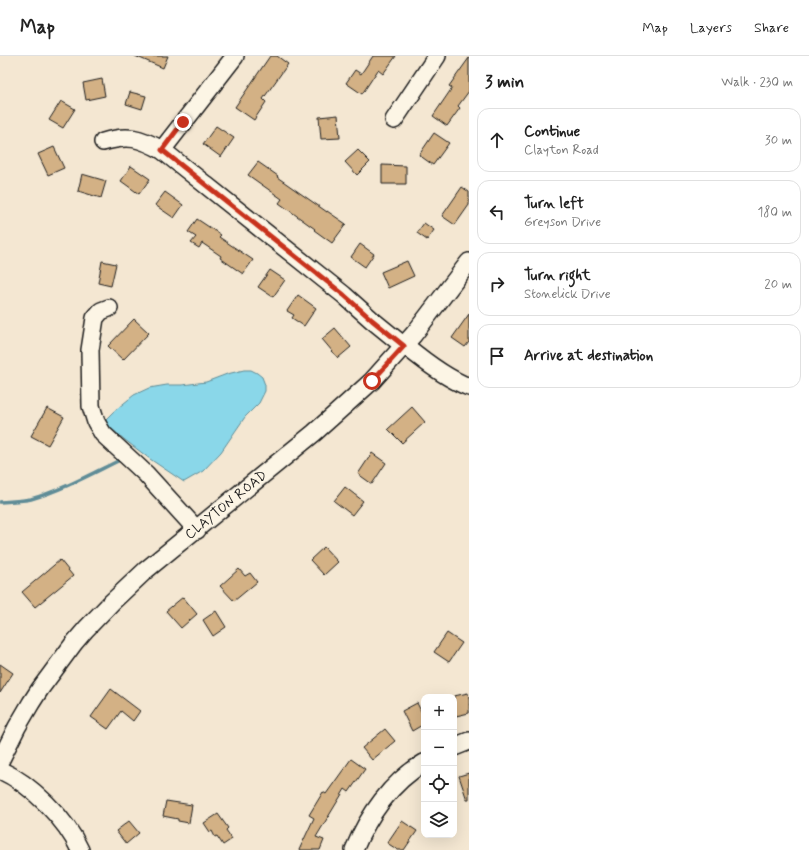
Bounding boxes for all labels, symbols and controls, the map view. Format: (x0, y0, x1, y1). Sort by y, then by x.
text: Map (20, 15, 55, 40)
text: Map (642, 19, 668, 37)
text: Layers (690, 19, 732, 37)
text: Share (754, 19, 789, 37)
text: 3 min (485, 71, 524, 93)
text: Walk · 230 m (721, 74, 793, 91)
route end (174, 113, 192, 131)
text: Continue (524, 122, 580, 142)
icon: ahead (486, 129, 508, 151)
text: 30 m (765, 132, 792, 149)
text: Clayton Road (524, 142, 599, 159)
text: Turn left (524, 194, 584, 214)
icon: left (486, 201, 508, 223)
text: 180 m (757, 204, 792, 221)
text: Greyson Drive (524, 214, 601, 231)
text: Turn right (524, 266, 591, 286)
icon: right (486, 273, 508, 295)
text: 20 m (764, 276, 792, 293)
text: Stonelick Drive (524, 286, 611, 303)
icon: arrive (486, 345, 508, 367)
text: Arrive at destination (524, 346, 653, 366)
route start (363, 372, 381, 390)
street label: CLAYTON ROAD (181, 466, 271, 544)
map controls (421, 694, 457, 838)
button: + (421, 694, 457, 730)
button: − (421, 730, 457, 766)
button: locate (421, 766, 457, 802)
button: layers (421, 802, 457, 838)

